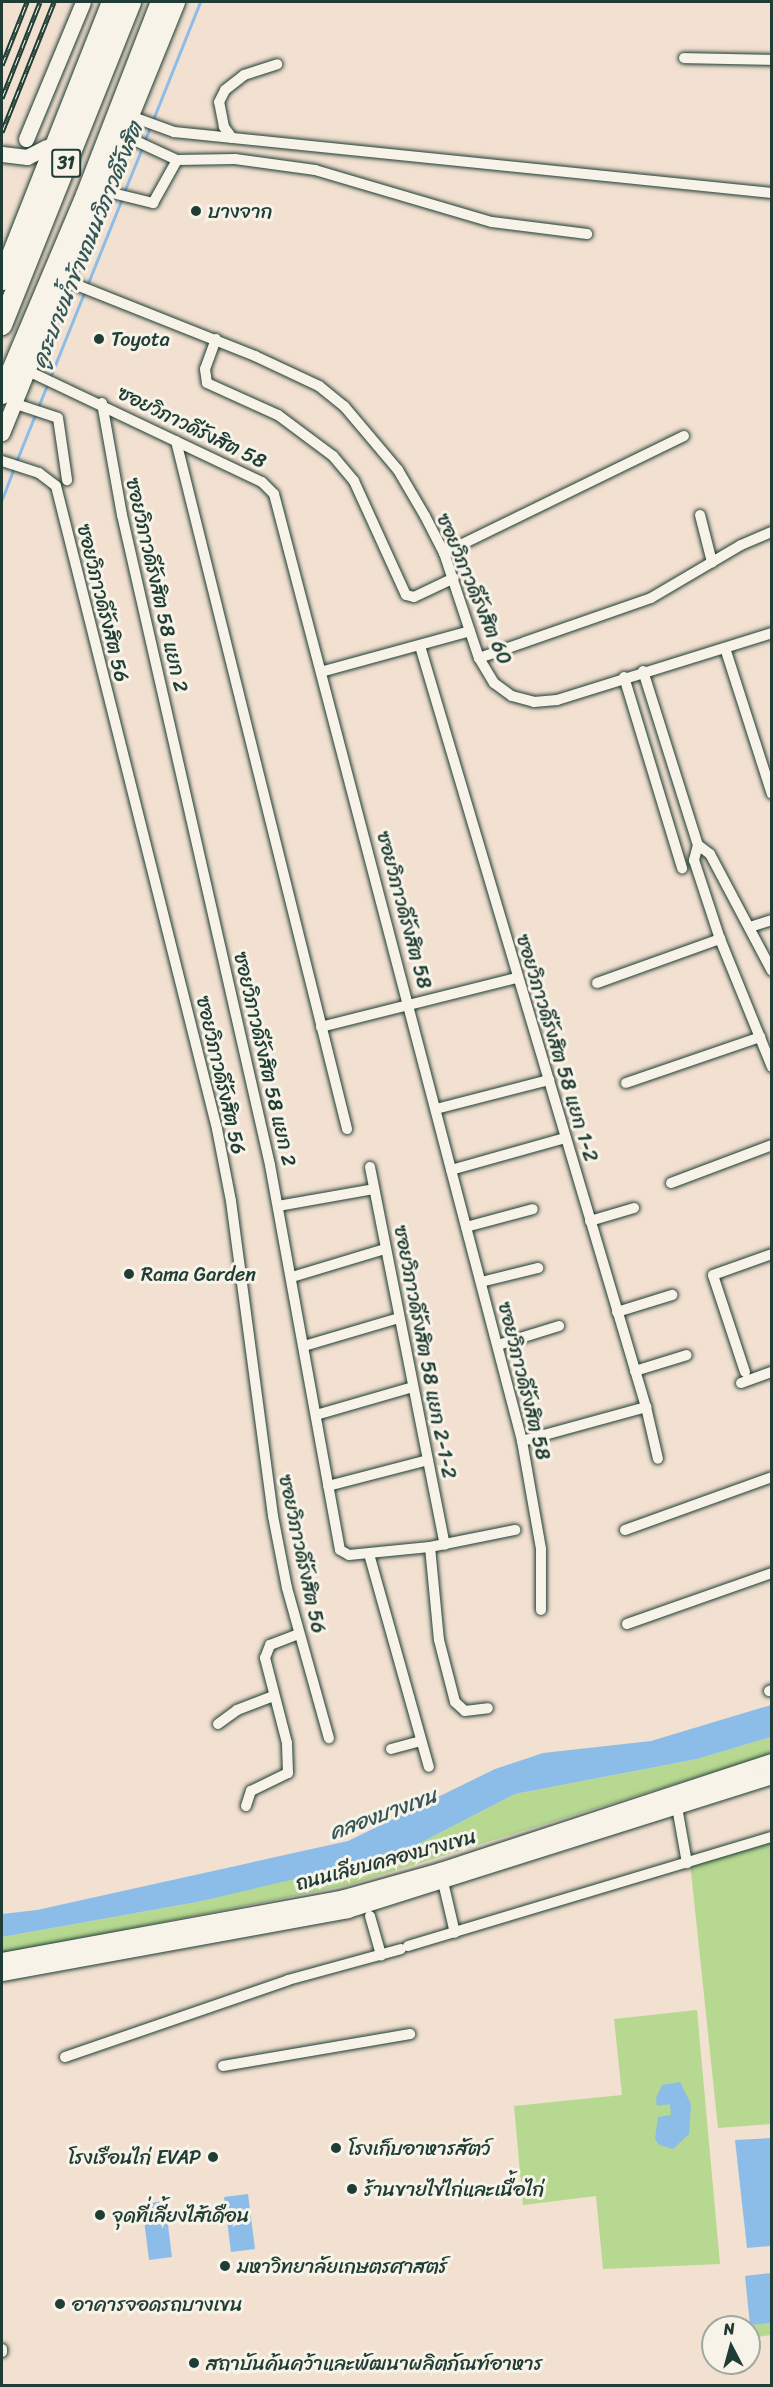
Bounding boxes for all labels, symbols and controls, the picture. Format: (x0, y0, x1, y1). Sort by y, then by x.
water label: คูระบายน้ำข้างถนนวิภาวดีรังสิต (26, 119, 148, 371)
road number: 31 (51, 148, 81, 178)
place label: บางจาก (208, 199, 272, 223)
marker: บางจาก (189, 204, 203, 218)
place label: Toyota (111, 327, 170, 351)
marker: Toyota (92, 332, 106, 346)
street label: ซอยวิภาวดีรังสิต 58 (114, 381, 270, 473)
street label: ซอยวิภาวดีรังสิต 58 แยก 2 (121, 476, 193, 694)
street label: ซอยวิภาวดีรังสิต 60 (431, 510, 517, 668)
street label: ซอยวิภาวดีรังสิต 56 (72, 522, 134, 684)
street label: ซอยวิภาวดีรังสิต 58 (371, 828, 437, 992)
street label: ซอยวิภาวดีรังสิต 58 แยก 1-2 (511, 931, 603, 1165)
street label: ซอยวิภาวดีรังสิต 58 แยก 2 (229, 950, 301, 1168)
street label: ซอยวิภาวดีรังสิต 56 (191, 994, 251, 1156)
street label: ซอยวิภาวดีรังสิต 58 แยก 2-1-2 (389, 1223, 461, 1481)
place label: Rama Garden (141, 1262, 256, 1286)
marker: Rama Garden (122, 1267, 136, 1281)
street label: ซอยวิภาวดีรังสิต 58 (493, 1299, 555, 1463)
street label: ซอยวิภาวดีรังสิต 56 (273, 1472, 331, 1636)
water label: คลองบางเขน (326, 1783, 440, 1845)
street label: ถนนเลียบคลองบางเขน (293, 1824, 479, 1896)
place label: โรงเก็บอาหารสัตว์ (348, 2136, 491, 2160)
marker: โรงเก็บอาหารสัตว์ (329, 2141, 343, 2155)
place label: โรงเรือนไก่ EVAP (68, 2145, 201, 2169)
marker: โรงเรือนไก่ EVAP (206, 2150, 220, 2164)
place label: ร้านขายไข่ไก่และเนื้อไก่ (364, 2177, 544, 2201)
marker: ร้านขายไข่ไก่และเนื้อไก่ (345, 2182, 359, 2196)
place label: จุดที่เลี้ยงไส้เดือน (112, 2203, 249, 2227)
marker: จุดที่เลี้ยงไส้เดือน (93, 2208, 107, 2222)
place label: มหาวิทยาลัยเกษตรศาสตร์ (237, 2254, 447, 2278)
marker: มหาวิทยาลัยเกษตรศาสตร์ (218, 2259, 232, 2273)
place label: อาคารจอดรถบางเขน (72, 2292, 243, 2316)
marker: อาคารจอดรถบางเขน (53, 2297, 67, 2311)
text: N (722, 2314, 736, 2344)
north arrow (701, 2315, 761, 2375)
place label: สถาบันค้นคว้าและพัฒนาผลิตภัณฑ์อาหาร (206, 2351, 543, 2375)
marker: สถาบันค้นคว้าและพัฒนาผลิตภัณฑ์อาหาร (187, 2356, 201, 2370)

